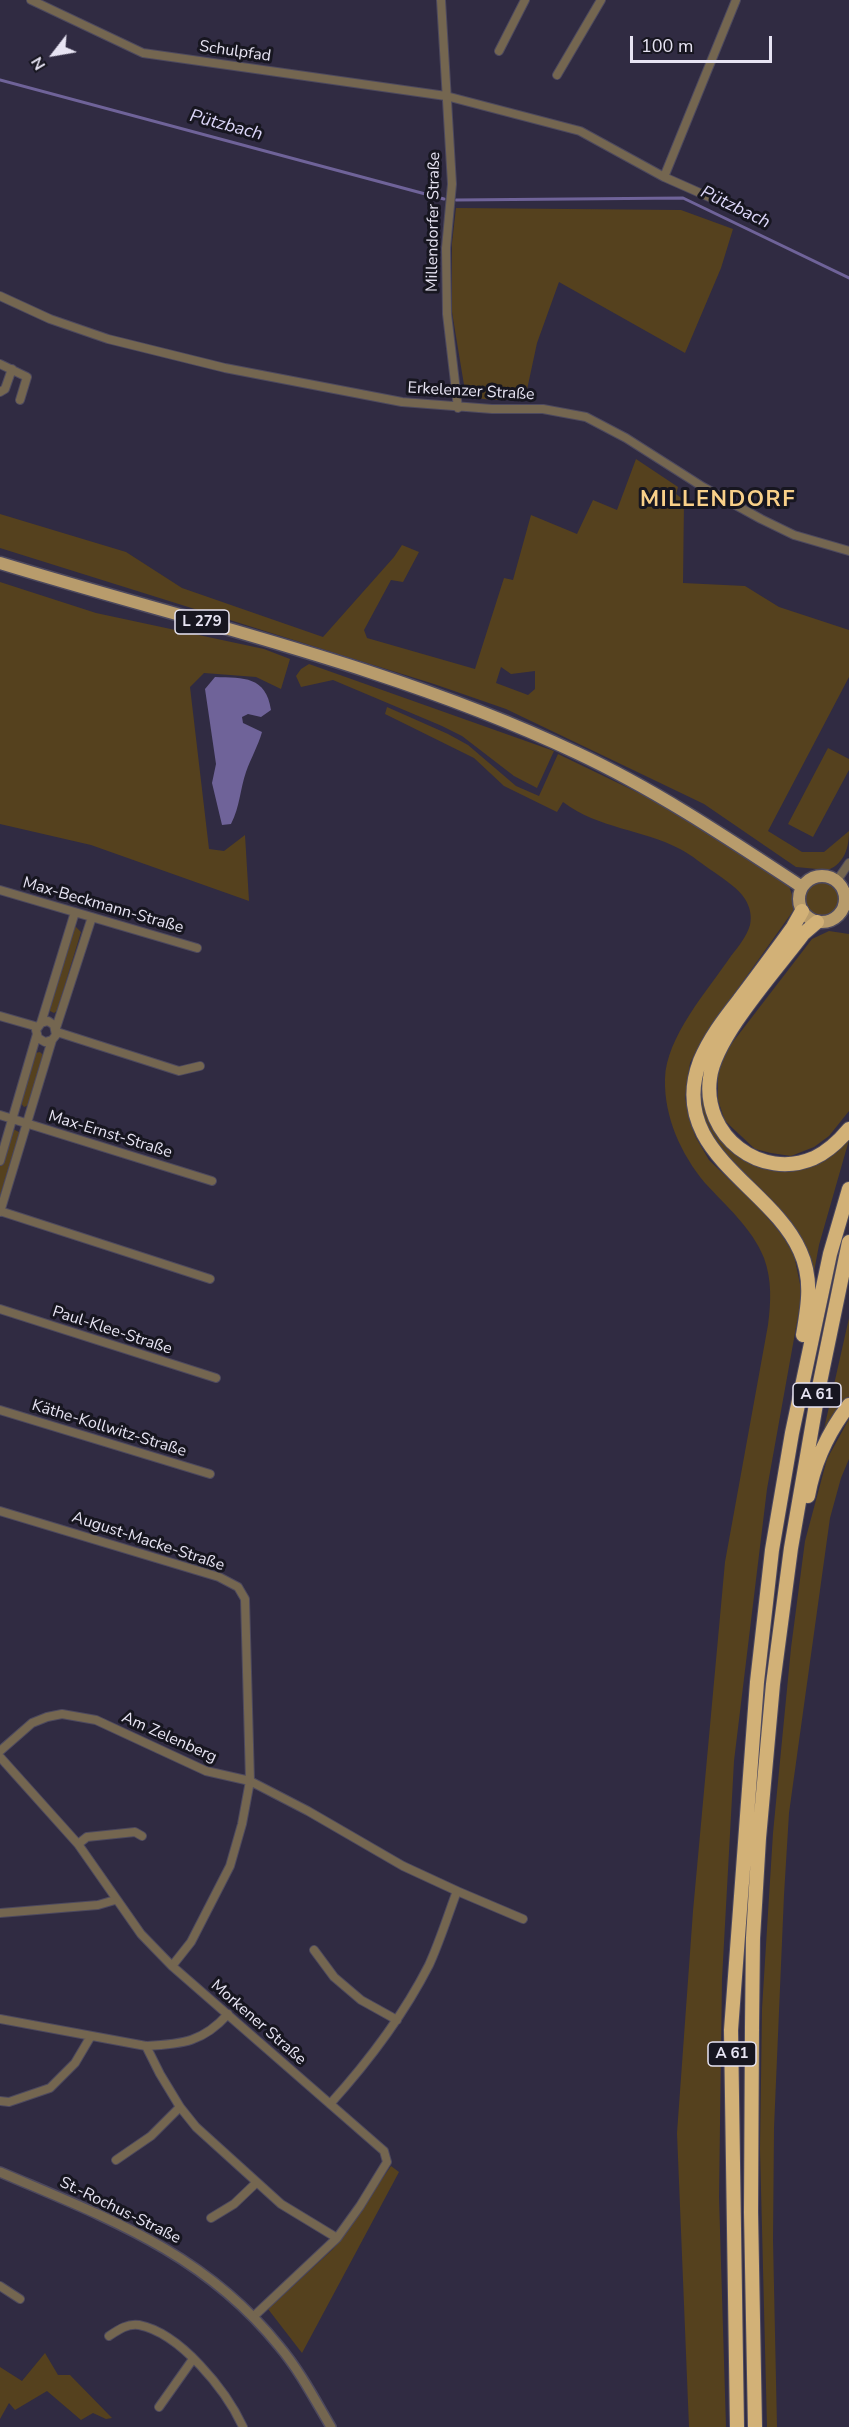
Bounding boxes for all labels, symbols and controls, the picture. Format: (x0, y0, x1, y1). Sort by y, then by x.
north arrow (24, 24, 84, 84)
scale bar (633, 24, 776, 62)
text: 100 m (641, 34, 693, 58)
street label: Schulpfad (198, 37, 272, 67)
text: N (26, 52, 51, 74)
water label: Pützbach (187, 106, 265, 146)
street label: Millendorfer Straße (423, 152, 445, 292)
water label: Pützbach (697, 182, 773, 234)
street label: Erkelenzer Straße (407, 379, 535, 405)
district label: MILLENDORF (640, 488, 796, 514)
road number: L 279 (175, 610, 229, 634)
street label: Max-Beckmann-Straße (20, 874, 186, 938)
street label: Max-Ernst-Straße (46, 1107, 174, 1163)
street label: Paul-Klee-Straße (50, 1303, 174, 1359)
road number: A 61 (793, 1383, 841, 1407)
street label: Käthe-Kollwitz-Straße (29, 1396, 189, 1462)
street label: August-Macke-Straße (69, 1508, 227, 1576)
street label: Am Zelenberg (118, 1708, 220, 1768)
street label: Morkener Straße (206, 1976, 310, 2070)
road number: A 61 (708, 2042, 756, 2066)
street label: St.-Rochus-Straße (56, 2173, 184, 2249)

